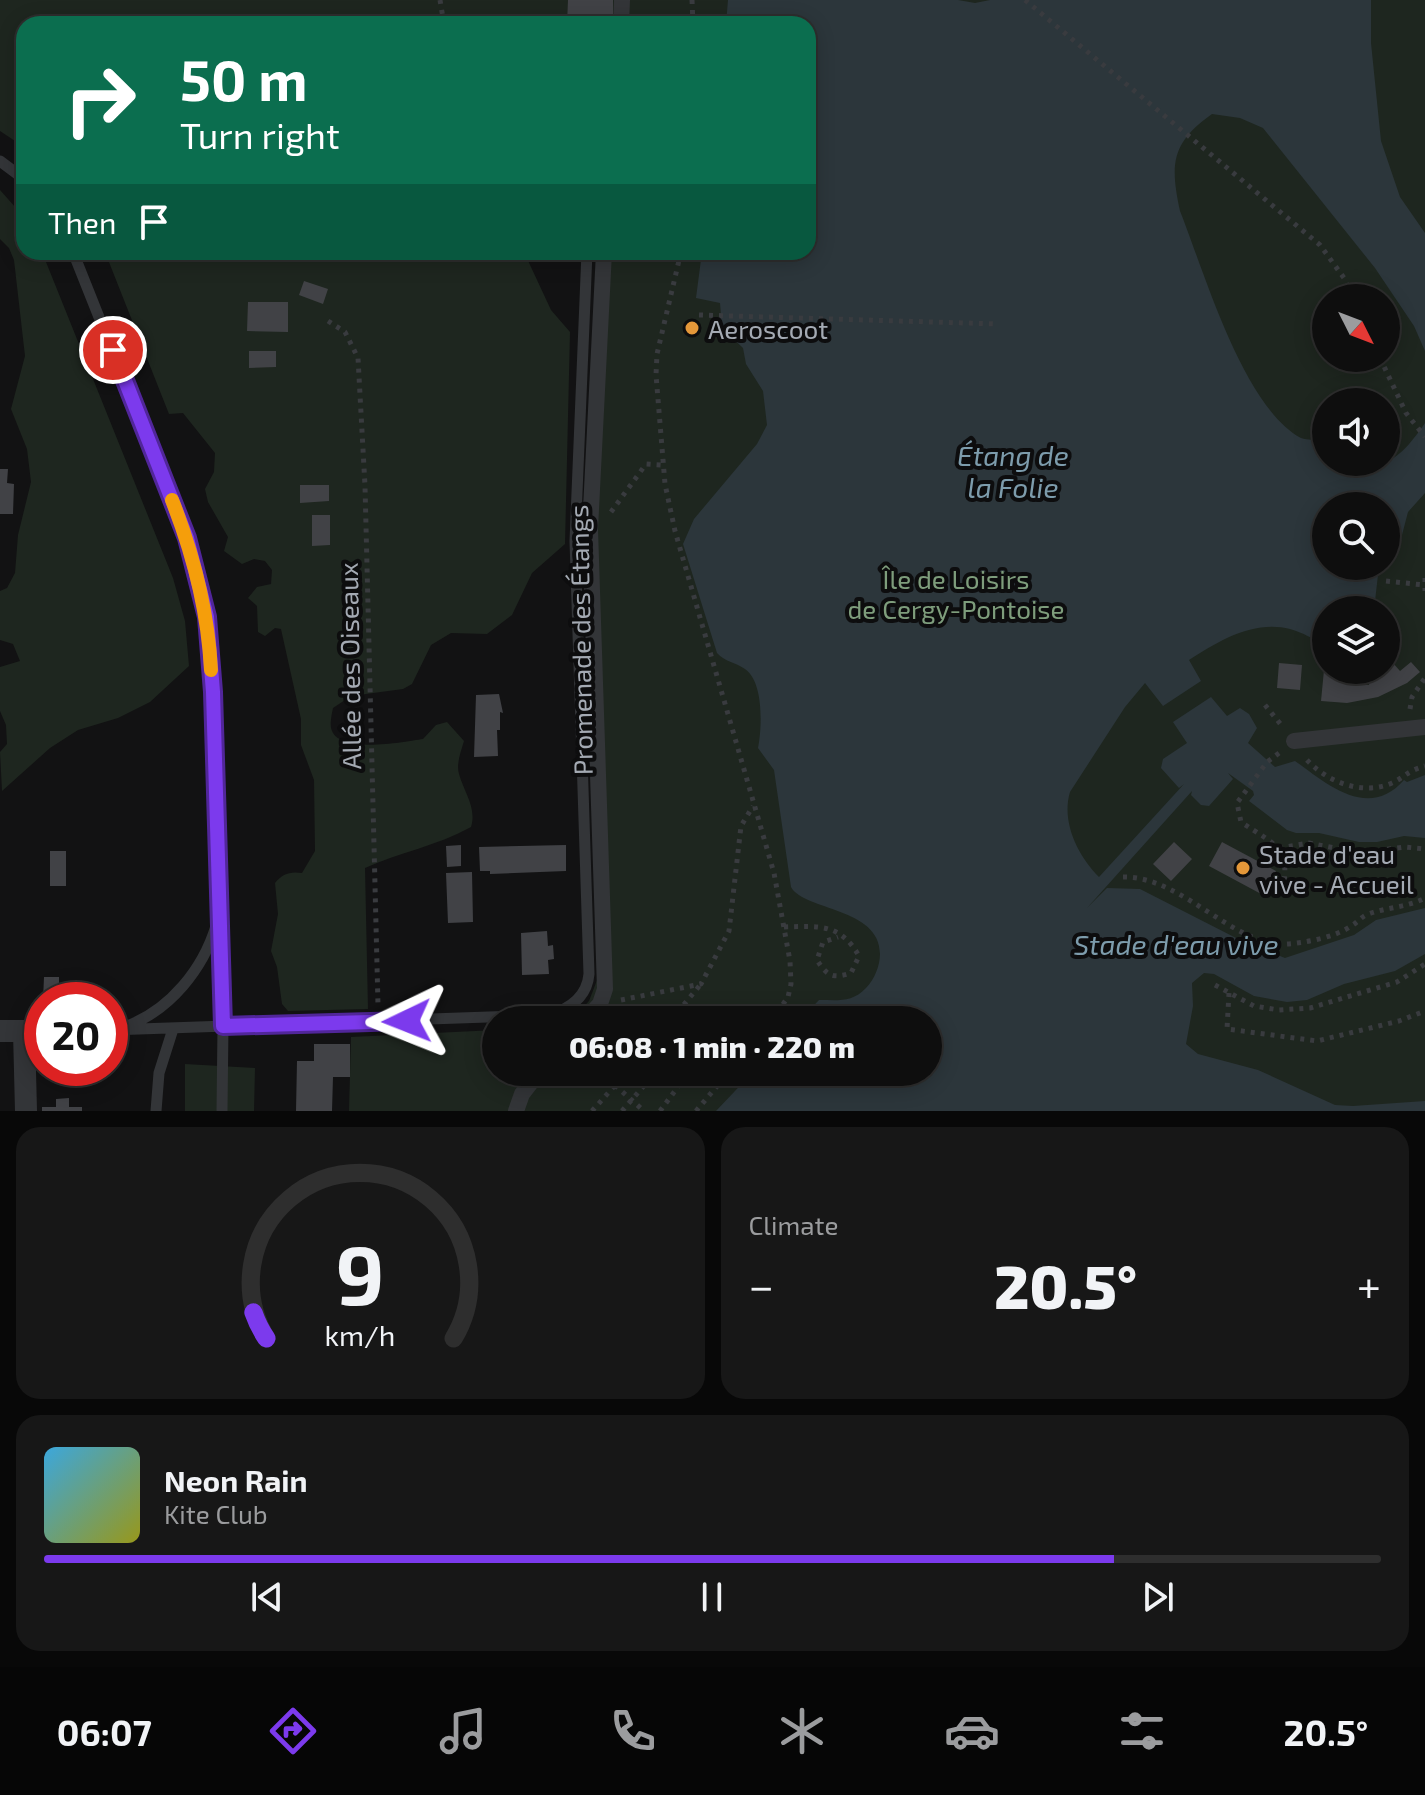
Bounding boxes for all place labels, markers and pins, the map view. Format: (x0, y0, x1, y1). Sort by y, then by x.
place label: Aeroscoot (708, 313, 828, 344)
pin (79, 316, 147, 384)
marker: Aeroscoot (683, 319, 701, 337)
place label: Stade d'eau vive - Accueil (1259, 838, 1414, 899)
marker: Stade d'eau vive - Accueil (1234, 859, 1252, 877)

